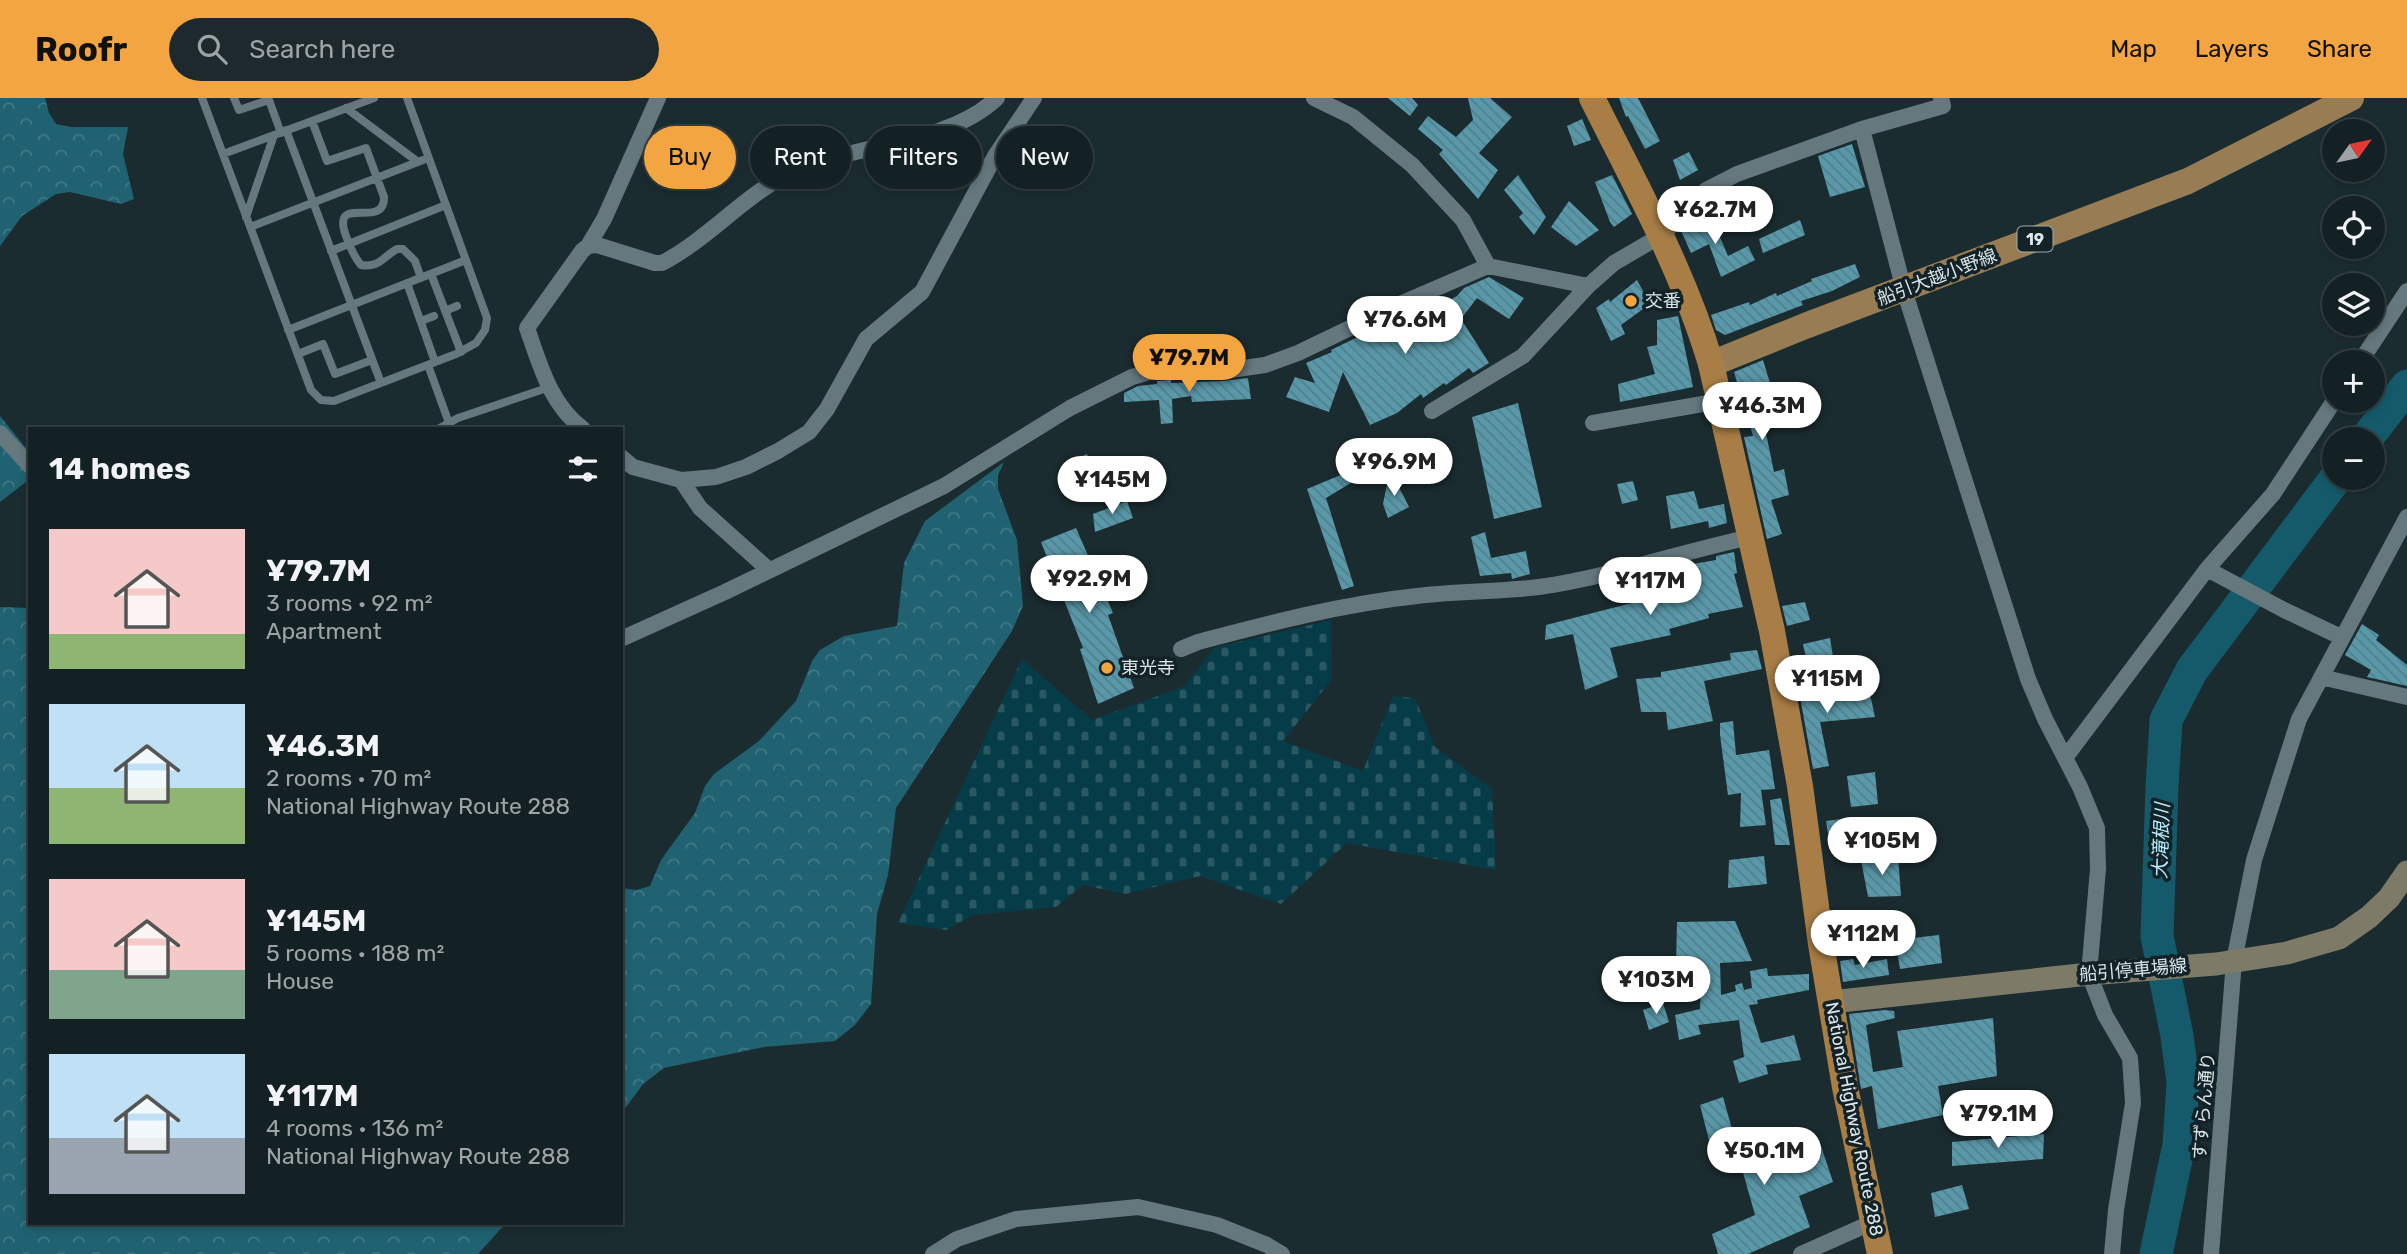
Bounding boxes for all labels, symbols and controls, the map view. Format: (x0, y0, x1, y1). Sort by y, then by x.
search box (169, 18, 659, 81)
text: Roofr (35, 30, 127, 69)
icon: search (193, 30, 231, 68)
text: Search here (249, 34, 395, 65)
text: Map (2110, 35, 2157, 63)
text: Layers (2195, 35, 2269, 63)
text: Share (2307, 35, 2372, 63)
north arrow (2322, 119, 2385, 182)
map controls (2322, 119, 2385, 490)
chip: Buy (644, 126, 736, 189)
chip: Rent (750, 126, 851, 189)
chip: Filters (865, 126, 982, 189)
chip: New (996, 126, 1093, 189)
pin: ¥62.7M (1658, 186, 1772, 246)
text: ¥62.7M (1673, 195, 1757, 223)
button: locate (2322, 196, 2385, 259)
road number: 19 (2018, 226, 2052, 252)
street label: 船引大越小野線 (1874, 244, 2000, 310)
button: layers (2322, 273, 2385, 336)
place label: 交番 (1645, 290, 1681, 312)
marker: 交番 (1623, 293, 1639, 309)
pin: ¥76.6M (1348, 296, 1462, 356)
text: ¥76.6M (1363, 305, 1447, 333)
pin: ¥79.7M (1132, 334, 1246, 394)
text: ¥79.7M (1149, 343, 1229, 371)
button: + (2322, 350, 2385, 413)
pin: ¥46.3M (1705, 382, 1819, 442)
text: ¥46.3M (1718, 391, 1806, 419)
button: − (2322, 427, 2385, 490)
pin: ¥96.9M (1337, 438, 1451, 498)
text: ¥96.9M (1352, 447, 1436, 475)
icon: filters (564, 450, 602, 488)
text: 14 homes (49, 451, 191, 487)
pin: ¥145M (1063, 456, 1161, 516)
text: ¥145M (1074, 465, 1150, 493)
text: ¥79.7M (266, 553, 371, 589)
pin: ¥92.9M (1032, 556, 1146, 615)
icon: home (105, 557, 189, 641)
pin: ¥117M (1601, 558, 1699, 617)
text: ¥92.9M (1047, 564, 1131, 592)
text: ¥117M (1615, 566, 1685, 594)
text: 3 rooms · 92 m² (266, 589, 432, 617)
text: Apartment (266, 617, 382, 645)
pin: ¥115M (1778, 656, 1876, 715)
place label: 東光寺 (1121, 657, 1175, 679)
marker: 東光寺 (1099, 660, 1115, 676)
text: ¥115M (1791, 664, 1863, 692)
text: ¥46.3M (266, 728, 380, 764)
icon: home (105, 732, 189, 816)
text: 2 rooms · 70 m² (266, 764, 431, 792)
text: National Highway Route 288 (266, 792, 570, 820)
water label: 大滝根川 (2148, 801, 2174, 879)
pin: ¥105M (1833, 818, 1931, 877)
text: ¥105M (1844, 826, 1920, 854)
text: ¥145M (266, 903, 366, 939)
icon: home (105, 907, 189, 991)
pin: ¥112M (1814, 910, 1912, 970)
text: ¥112M (1827, 919, 1899, 947)
text: 5 rooms · 188 m² (266, 939, 444, 967)
street label: 船引停車場線 (2078, 954, 2188, 986)
pin: ¥103M (1607, 956, 1705, 1016)
text: ¥103M (1617, 965, 1695, 993)
text: House (266, 967, 334, 995)
street label: National Highway Route 288 (1820, 1000, 1888, 1238)
street label: すずらん通り (2188, 1051, 2220, 1161)
text: ¥117M (266, 1078, 359, 1114)
icon: home (105, 1082, 189, 1166)
pin: ¥79.1M (1941, 1090, 2055, 1150)
text: ¥79.1M (1959, 1099, 2037, 1127)
text: 4 rooms · 136 m² (266, 1114, 443, 1142)
pin: ¥50.1M (1707, 1128, 1821, 1187)
text: ¥50.1M (1723, 1136, 1805, 1164)
text: National Highway Route 288 (266, 1142, 570, 1170)

